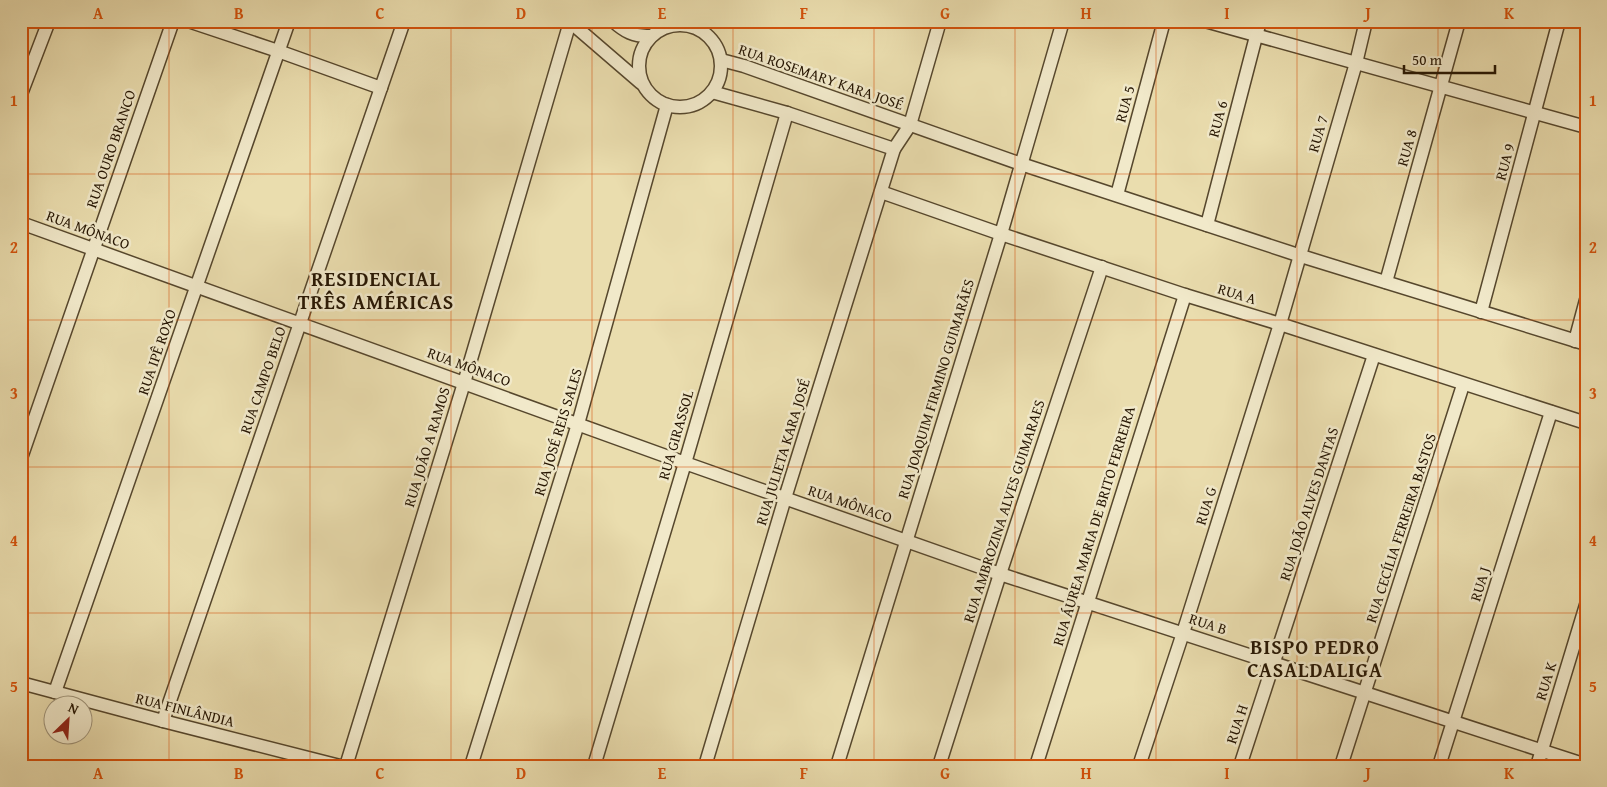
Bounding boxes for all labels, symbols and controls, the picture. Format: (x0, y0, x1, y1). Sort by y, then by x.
text: A (93, 1, 104, 25)
text: B (234, 1, 244, 25)
text: C (375, 1, 385, 25)
text: D (516, 1, 526, 25)
text: E (658, 1, 667, 25)
text: F (800, 1, 808, 25)
text: G (940, 1, 950, 25)
text: H (1080, 1, 1092, 25)
text: I (1224, 1, 1230, 25)
text: J (1362, 1, 1371, 25)
text: K (1504, 1, 1515, 25)
street label: RUA ROSEMARY KARA JOSÉ (736, 38, 907, 115)
scale bar (1404, 42, 1496, 74)
text: 50 m (1412, 49, 1443, 70)
street label: RUA 5 (1110, 83, 1139, 125)
street label: RUA OURO BRANCO (80, 87, 141, 211)
text: 1 (10, 88, 18, 112)
text: 1 (1589, 88, 1597, 112)
street label: RUA 6 (1203, 98, 1232, 140)
street label: RUA 7 (1302, 113, 1333, 155)
street label: RUA 8 (1391, 127, 1422, 169)
street label: RUA 9 (1490, 141, 1519, 183)
street label: RUA MÔNACO (43, 205, 133, 254)
text: 2 (10, 235, 18, 259)
text: 2 (1589, 235, 1597, 259)
district label: RESIDENCIAL TRÊS AMÉRICAS (298, 264, 454, 316)
street label: RUA JOAQUIM FIRMINO GUIMARÃES (892, 276, 979, 501)
street label: RUA A (1215, 278, 1259, 309)
street label: RUA IPÊ ROXO (132, 306, 181, 398)
street label: RUA CAMPO BELO (234, 323, 291, 436)
street label: RUA MÔNACO (424, 342, 514, 391)
street label: RUA JOSÉ REIS SALES (528, 366, 587, 498)
street label: RUA JULIETA KARA JOSÉ (750, 376, 815, 528)
text: 3 (10, 381, 18, 405)
text: 3 (1589, 381, 1597, 405)
street label: RUA JOÃO A RAMOS (398, 384, 455, 509)
street label: RUA GIRASSOL (653, 387, 699, 482)
street label: RUA AMBROZINA ALVES GUIMARAES (958, 397, 1050, 625)
street label: RUA ÁUREA MARIA DE BRITO FERREIRA (1047, 403, 1140, 648)
street label: RUA JOÃO ALVES DANTAS (1274, 424, 1343, 583)
street label: RUA CECÍLIA FERREIRA BASTOS (1360, 430, 1441, 625)
street label: RUA MÔNACO (805, 479, 895, 528)
street label: RUA G (1190, 484, 1221, 528)
text: 4 (10, 528, 18, 552)
text: 4 (1589, 528, 1597, 552)
street label: RUA J (1464, 564, 1495, 604)
street label: RUA B (1187, 608, 1230, 639)
district label: BISPO PEDRO CASALDALIGA (1247, 632, 1383, 684)
street label: RUA K (1530, 659, 1561, 703)
text: 5 (10, 674, 18, 698)
text: 5 (1589, 674, 1597, 698)
street label: RUA FINLÂNDIA (134, 687, 237, 732)
north arrow (42, 694, 92, 744)
text: N (65, 697, 83, 720)
street label: RUA H (1220, 701, 1253, 746)
text: A (93, 761, 104, 785)
text: B (234, 761, 244, 785)
text: C (375, 761, 385, 785)
text: D (516, 761, 526, 785)
text: E (658, 761, 667, 785)
text: F (800, 761, 808, 785)
text: G (940, 761, 950, 785)
text: H (1080, 761, 1092, 785)
text: I (1224, 761, 1230, 785)
text: J (1362, 761, 1371, 785)
text: K (1504, 761, 1515, 785)

